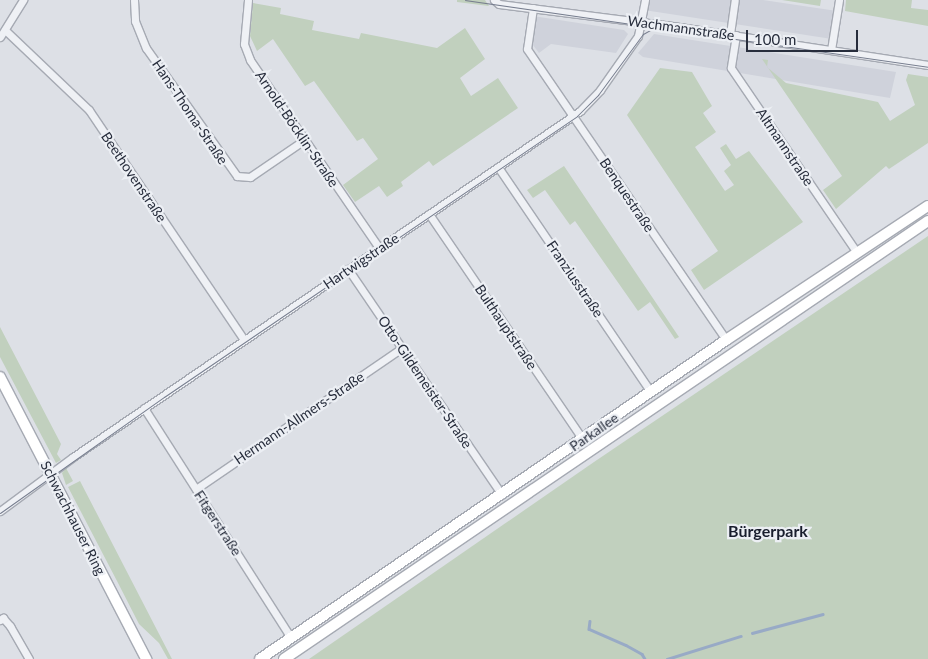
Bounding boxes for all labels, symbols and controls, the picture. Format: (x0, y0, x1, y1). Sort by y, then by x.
street label: Wachmannstraße (626, 12, 736, 44)
scale bar (748, 20, 860, 52)
text: 100 m (754, 30, 796, 48)
street label: Hans-Thoma-Straße (149, 56, 231, 168)
street label: Arnold-Böcklin-Straße (252, 68, 342, 190)
street label: Altmannstraße (753, 105, 817, 189)
street label: Beethovenstraße (98, 129, 170, 225)
street label: Benquestraße (596, 155, 658, 235)
street label: Hartwigstraße (320, 230, 402, 292)
street label: Franziusstraße (543, 237, 607, 321)
street label: Bulthauptstraße (471, 281, 541, 373)
street label: Otto-Gildemeister-Straße (374, 312, 476, 452)
street label: Hermann-Allmers-Straße (231, 368, 367, 468)
street label: Parkallee (566, 409, 622, 455)
street label: Schwachhauser Ring (37, 458, 109, 578)
street label: Fitgerstraße (191, 487, 245, 559)
district label: Bürgerpark (728, 521, 808, 541)

